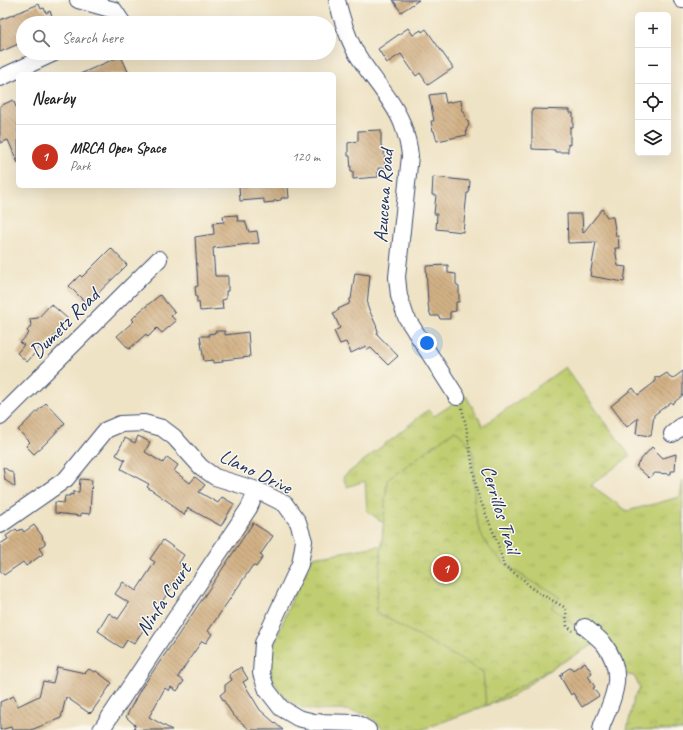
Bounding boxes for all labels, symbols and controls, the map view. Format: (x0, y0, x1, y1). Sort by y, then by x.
map controls (635, 12, 671, 156)
button: + (635, 12, 671, 48)
search box (16, 16, 336, 60)
icon: search (30, 27, 52, 49)
text: Search here (62, 29, 123, 48)
button: − (635, 48, 671, 84)
button: locate (635, 84, 671, 120)
text: Nearby (32, 88, 75, 109)
button: layers (635, 120, 671, 156)
text: MRCA Open Space (70, 139, 166, 158)
street label: Azucena Road (368, 146, 399, 243)
text: 1 (42, 149, 48, 165)
text: 120 m (292, 149, 320, 165)
text: Park (70, 158, 91, 174)
street label: Dumetz Road (24, 281, 107, 364)
your location (417, 333, 437, 353)
street label: Llano Drive (216, 443, 297, 500)
street label: Cerrillos Trail (475, 462, 527, 560)
pin: 1 (433, 554, 459, 584)
street label: Ninfa Court (130, 556, 198, 640)

